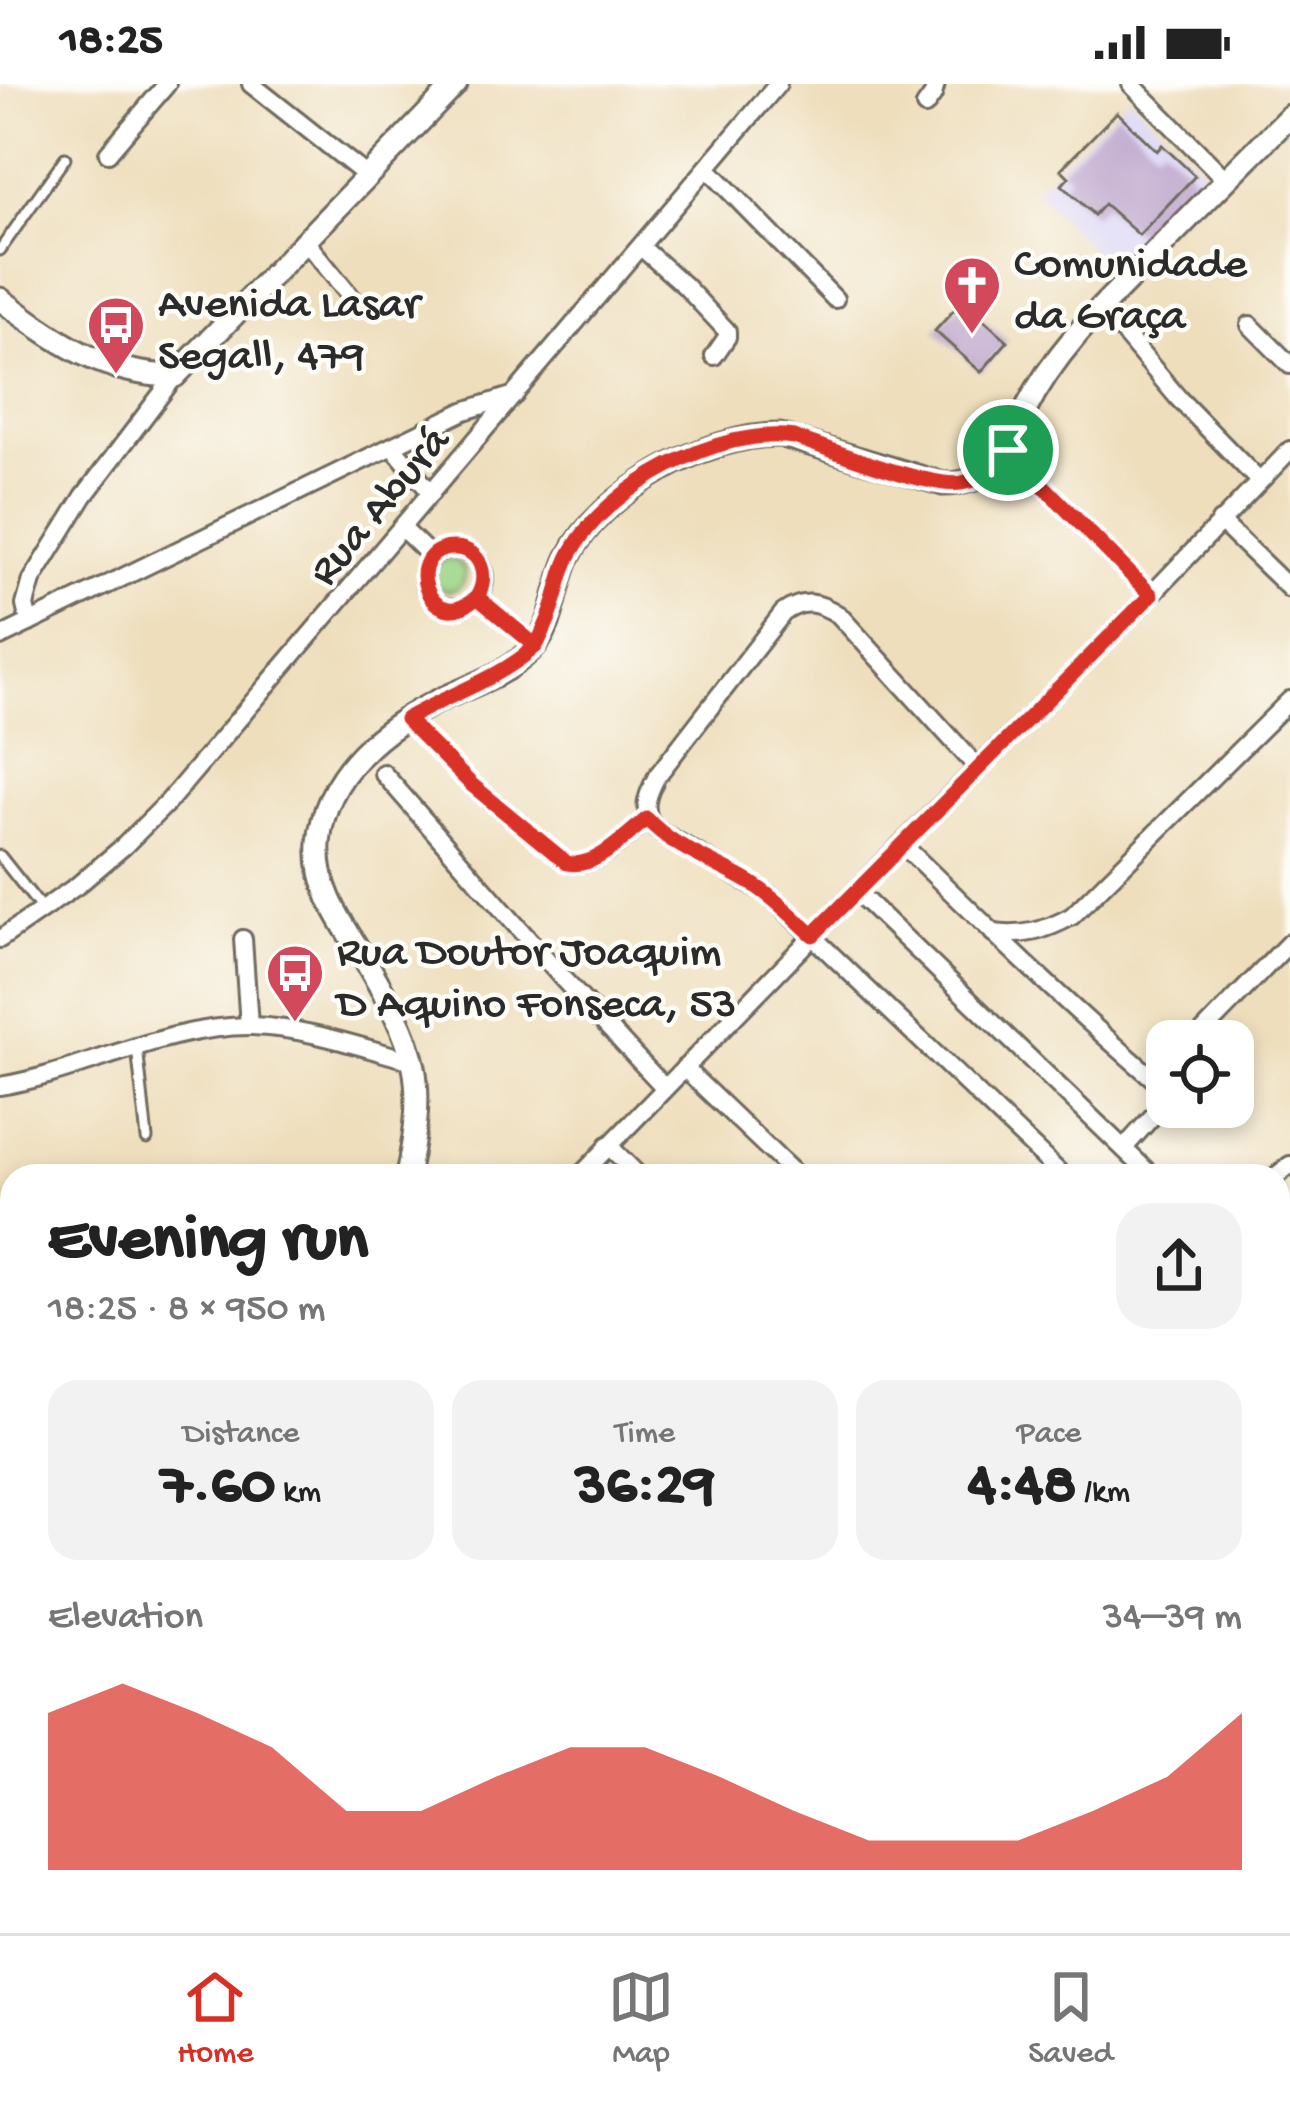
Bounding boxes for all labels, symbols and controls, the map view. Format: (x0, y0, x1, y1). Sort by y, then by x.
text: 18:25 (60, 16, 163, 69)
place label: Comunidade da Graça (1014, 240, 1248, 345)
church icon: Comunidade da Graça (941, 254, 1003, 336)
place label: Avenida Lasar Segall, 479 (158, 280, 424, 385)
bus stop icon: Avenida Lasar Segall, 479 (85, 294, 147, 376)
pin (957, 399, 1059, 501)
street label: Rua Aburá (300, 415, 465, 599)
icon: arrive (975, 417, 1041, 483)
place label: Rua Doutor Joaquim D Aquino Fonseca, 53 (334, 928, 736, 1033)
bus stop icon: Rua Doutor Joaquim D Aquino Fonseca, 53 (264, 942, 326, 1024)
map controls (1146, 1020, 1254, 1128)
button: locate (1146, 1020, 1254, 1128)
button: share (1116, 1203, 1242, 1329)
text: Evening run (48, 1204, 368, 1282)
text: 18:25 · 8 × 950 m (48, 1288, 326, 1334)
text: Distance (183, 1416, 299, 1454)
text: Time (615, 1416, 675, 1454)
text: Pace (1017, 1416, 1081, 1454)
text: 7.60 (161, 1454, 275, 1524)
text: 36:29 (575, 1454, 715, 1524)
text: 4:48 (968, 1454, 1076, 1524)
text: km (275, 1475, 321, 1513)
text: /km (1076, 1475, 1130, 1513)
text: Elevation (48, 1596, 203, 1642)
text: 34–39 m (1103, 1596, 1242, 1642)
tab: Home (177, 1964, 254, 2074)
tab: Map (608, 1964, 674, 2074)
tab: Saved (1028, 1964, 1113, 2074)

